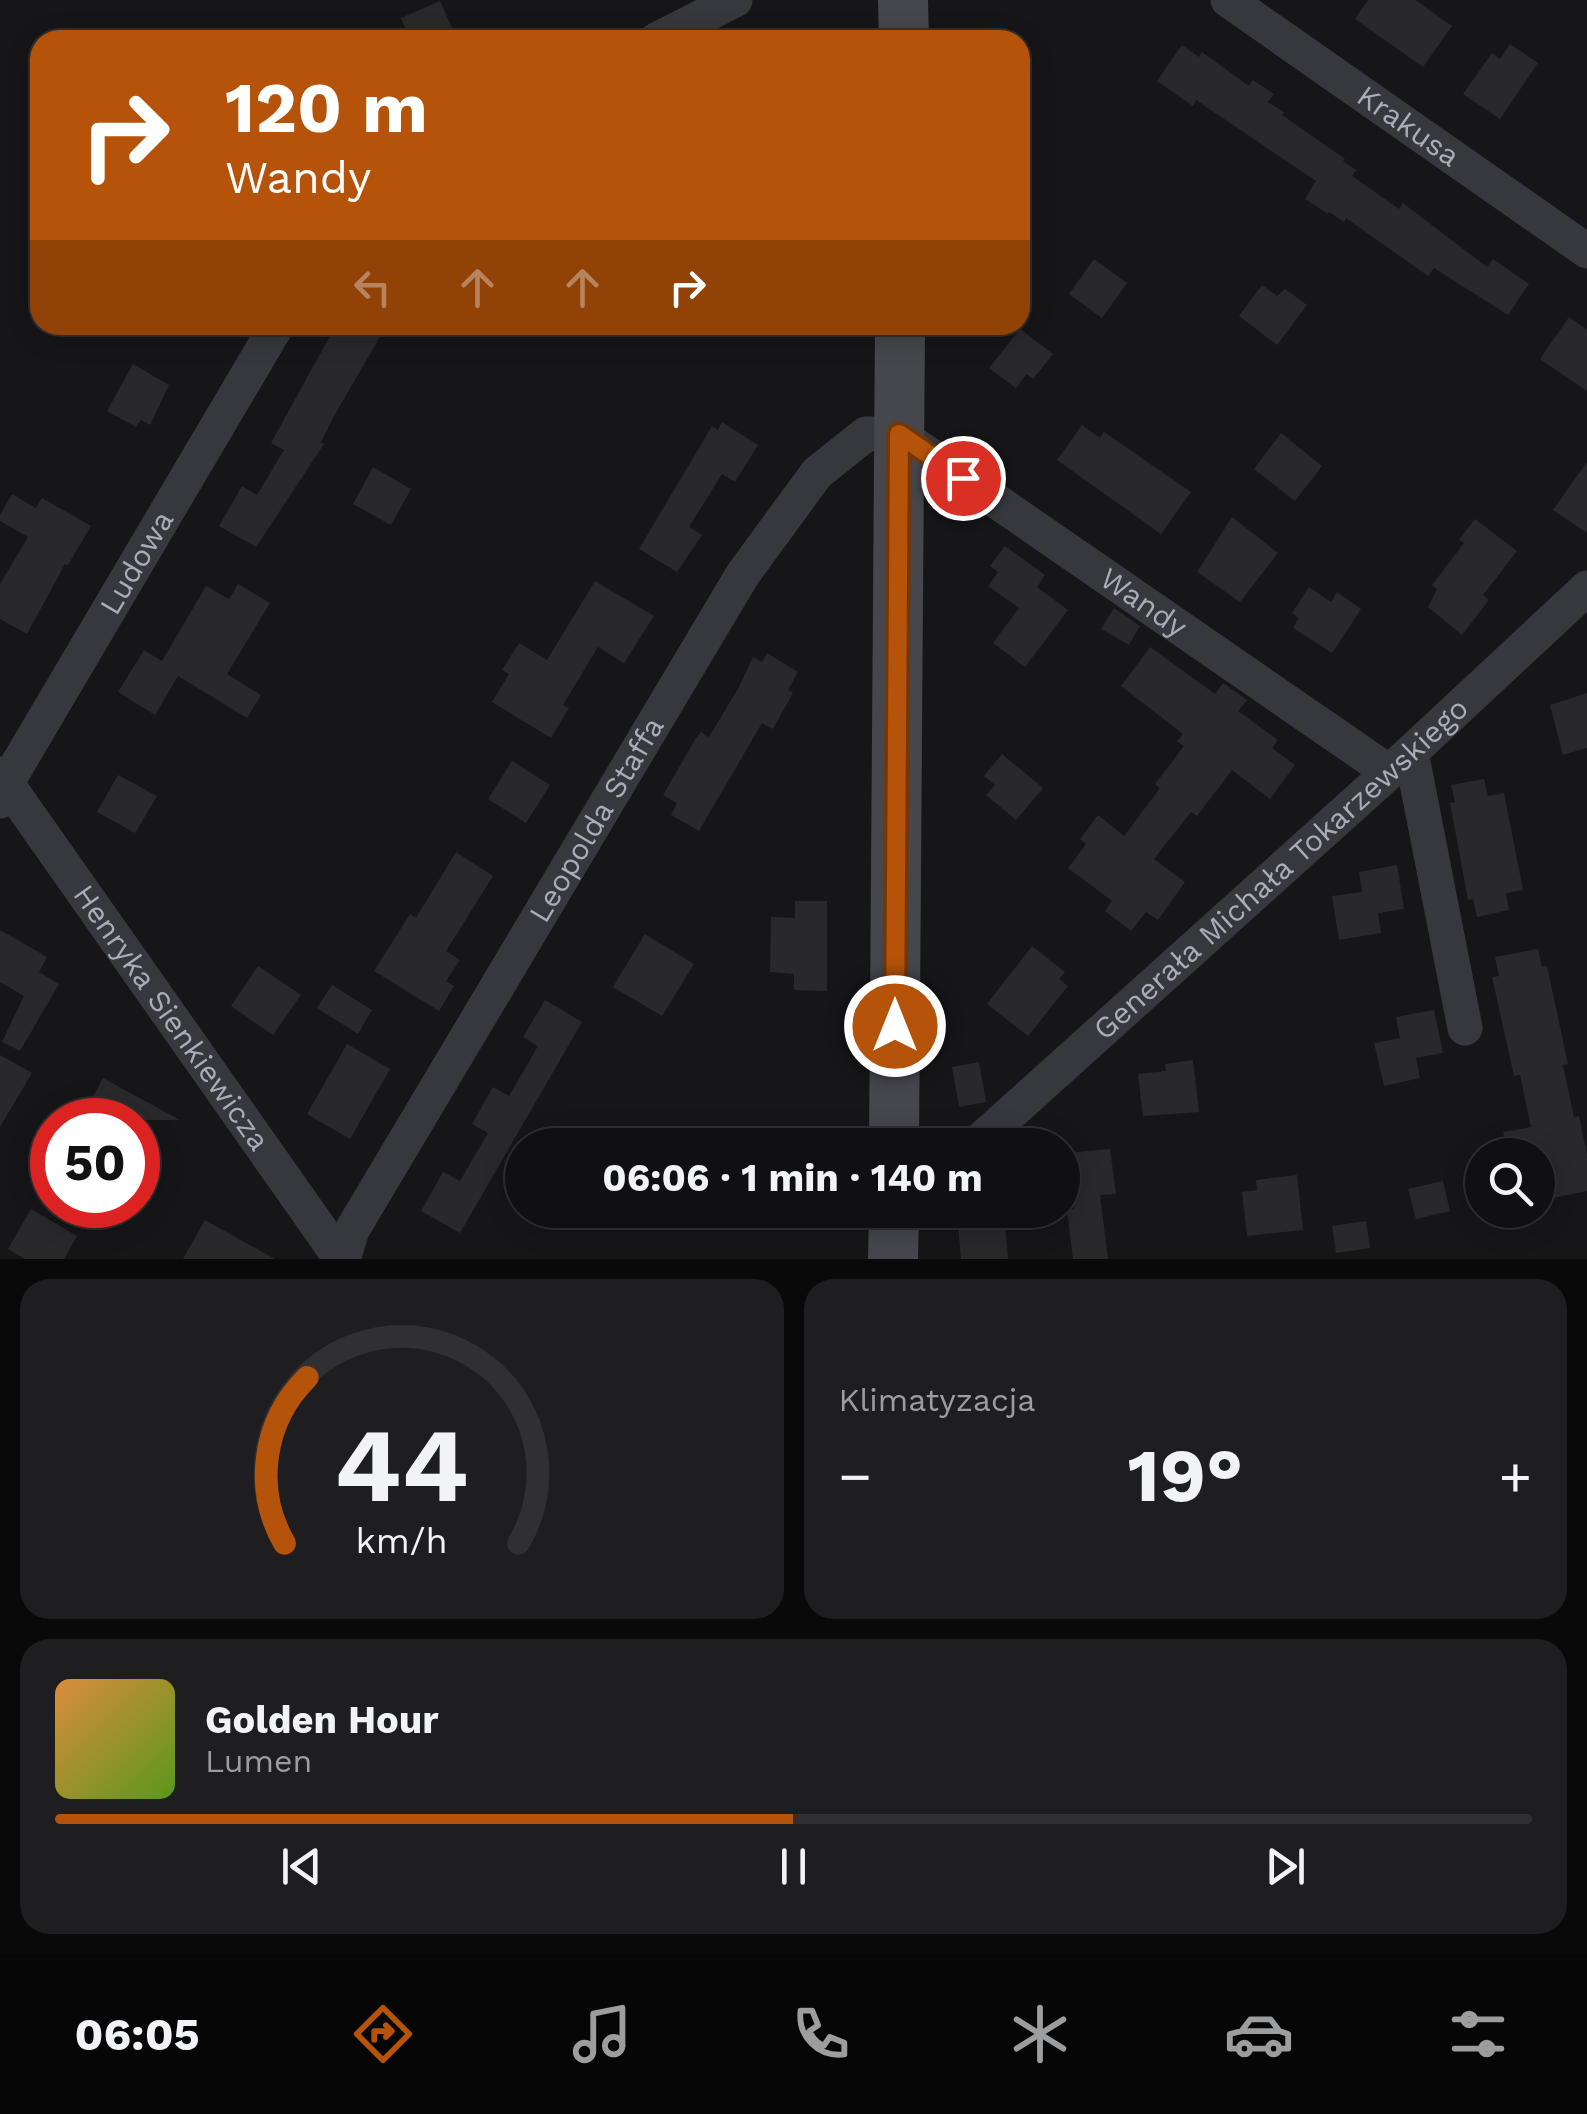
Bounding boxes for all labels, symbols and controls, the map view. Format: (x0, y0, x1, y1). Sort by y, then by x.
text: 120 m (225, 67, 428, 149)
icon: right (60, 70, 190, 200)
street label: Krakusa (1351, 78, 1467, 173)
text: Wandy (225, 151, 371, 204)
icon: left (345, 260, 400, 315)
icon: ahead (450, 260, 505, 315)
icon: ahead (555, 260, 610, 315)
icon: right (660, 260, 715, 315)
pin (921, 436, 1006, 521)
icon: arrive (936, 451, 991, 506)
street label: Ludowa (92, 504, 180, 621)
street label: Wandy (1094, 560, 1194, 645)
street label: Generała Michała Tokarzewskiego (1086, 690, 1475, 1047)
street label: Leopolda Staffa (522, 711, 671, 928)
street label: Henryka Sienkiewicza (66, 878, 277, 1157)
position arrow (843, 974, 947, 1078)
speed limit sign: 50 (30, 1098, 160, 1228)
map controls (1465, 1138, 1555, 1228)
button: search (1465, 1138, 1555, 1228)
text: 06:06 · 1 min · 140 m (602, 1156, 983, 1200)
text: Klimatyzacja (839, 1381, 1035, 1419)
text: 44 (335, 1404, 469, 1526)
text: 19° (1127, 1431, 1243, 1519)
text: − (839, 1444, 872, 1508)
text: + (1499, 1444, 1532, 1508)
text: km/h (356, 1520, 448, 1562)
text: Golden Hour (205, 1698, 439, 1742)
text: Lumen (205, 1742, 312, 1780)
icon: previous (274, 1839, 329, 1894)
icon: pause (766, 1839, 821, 1894)
icon: next (1258, 1839, 1313, 1894)
icon: directions (348, 1999, 418, 2069)
icon: music (567, 1999, 637, 2069)
icon: phone (786, 1999, 856, 2069)
icon: climate (1005, 1999, 1075, 2069)
icon: car (1224, 1999, 1294, 2069)
icon: filters (1443, 1999, 1513, 2069)
text: 06:05 (74, 2008, 200, 2061)

